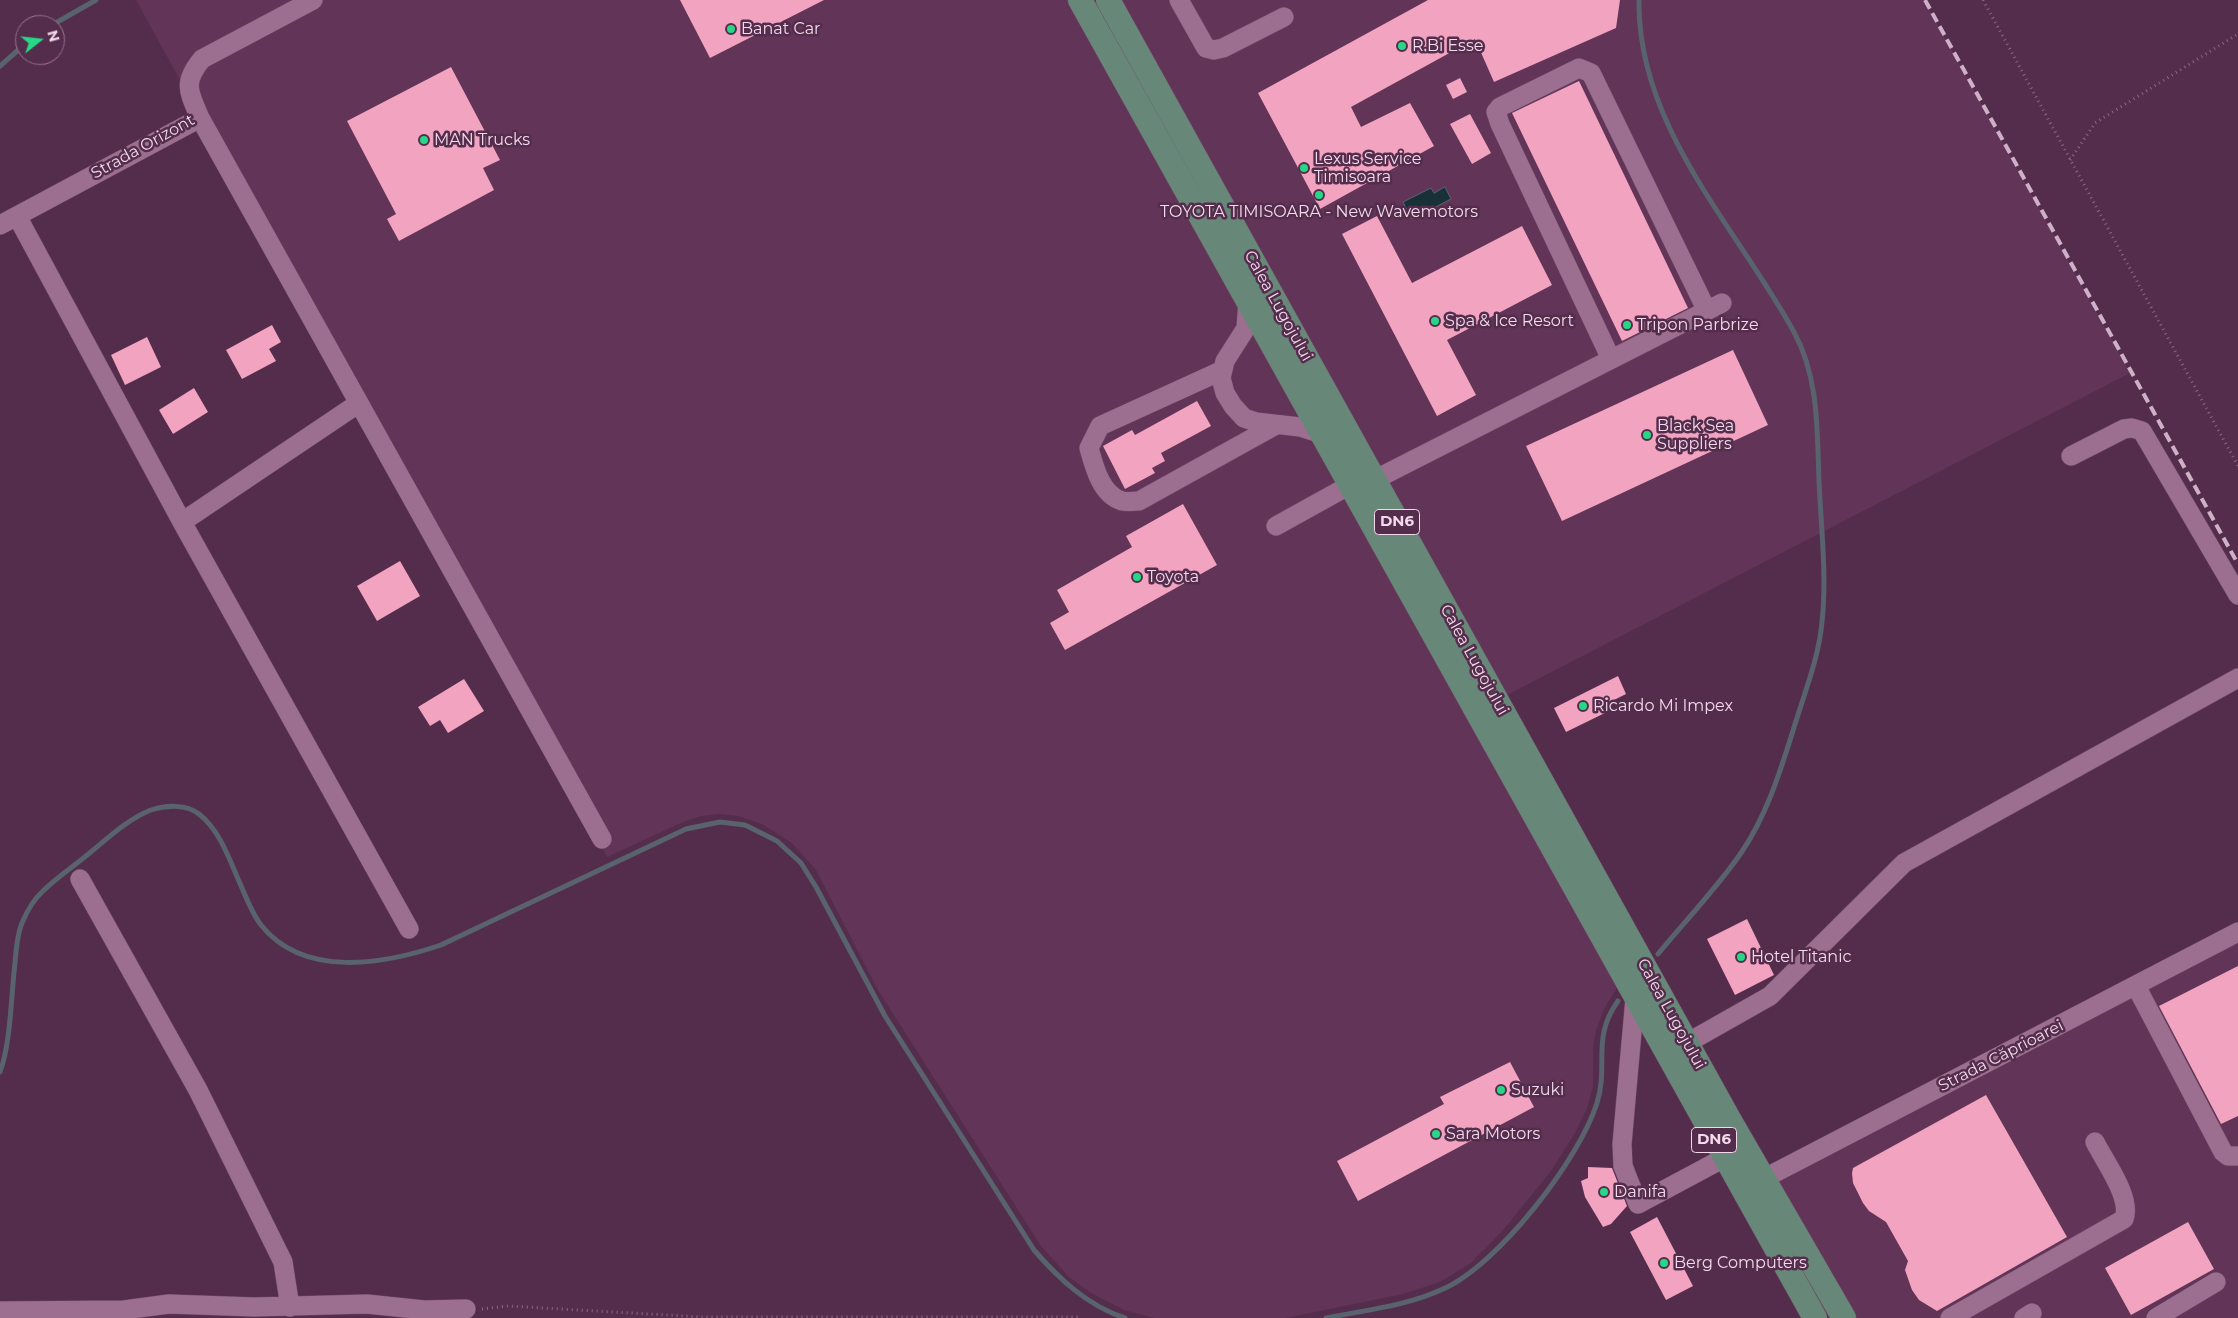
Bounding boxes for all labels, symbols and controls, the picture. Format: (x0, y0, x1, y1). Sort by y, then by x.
north arrow (15, 15, 65, 65)
place label: Banat Car (741, 19, 821, 39)
marker: Banat Car (725, 23, 737, 35)
text: N (43, 28, 64, 44)
place label: R.Bi Esse (1412, 36, 1483, 56)
marker: R.Bi Esse (1396, 40, 1408, 52)
street label: Strada Orizont (88, 111, 198, 183)
place label: MAN Trucks (434, 130, 530, 150)
marker: MAN Trucks (418, 134, 430, 146)
place label: Lexus Service Timisoara (1314, 149, 1422, 187)
marker: Lexus Service Timisoara (1298, 162, 1310, 174)
marker: TOYOTA TIMISOARA - New Wavemotors (1313, 189, 1325, 201)
place label: TOYOTA TIMISOARA - New Wavemotors (1160, 202, 1478, 222)
street label: Calea Lugojului (1240, 247, 1316, 365)
place label: Spa & Ice Resort (1445, 311, 1574, 331)
marker: Spa & Ice Resort (1429, 315, 1441, 327)
place label: Tripon Parbrize (1637, 315, 1759, 335)
marker: Tripon Parbrize (1621, 319, 1633, 331)
place label: Black Sea Suppliers (1657, 416, 1734, 454)
marker: Black Sea Suppliers (1641, 429, 1653, 441)
road number: DN6 (1374, 510, 1420, 534)
place label: Toyota (1147, 567, 1199, 587)
marker: Toyota (1131, 571, 1143, 583)
street label: Calea Lugojului (1436, 601, 1512, 719)
place label: Ricardo Mi Impex (1593, 696, 1733, 716)
marker: Ricardo Mi Impex (1577, 700, 1589, 712)
place label: Hotel Titanic (1751, 947, 1851, 967)
marker: Hotel Titanic (1735, 951, 1747, 963)
street label: Calea Lugojului (1633, 955, 1709, 1073)
street label: Strada Căprioarei (1935, 1016, 2067, 1096)
place label: Suzuki (1511, 1080, 1564, 1100)
marker: Suzuki (1495, 1084, 1507, 1096)
place label: Sara Motors (1446, 1124, 1540, 1144)
marker: Sara Motors (1430, 1128, 1442, 1140)
road number: DN6 (1692, 1128, 1736, 1152)
place label: Danifa (1614, 1182, 1666, 1202)
marker: Danifa (1598, 1186, 1610, 1198)
place label: Berg Computers (1674, 1253, 1807, 1273)
marker: Berg Computers (1658, 1257, 1670, 1269)

